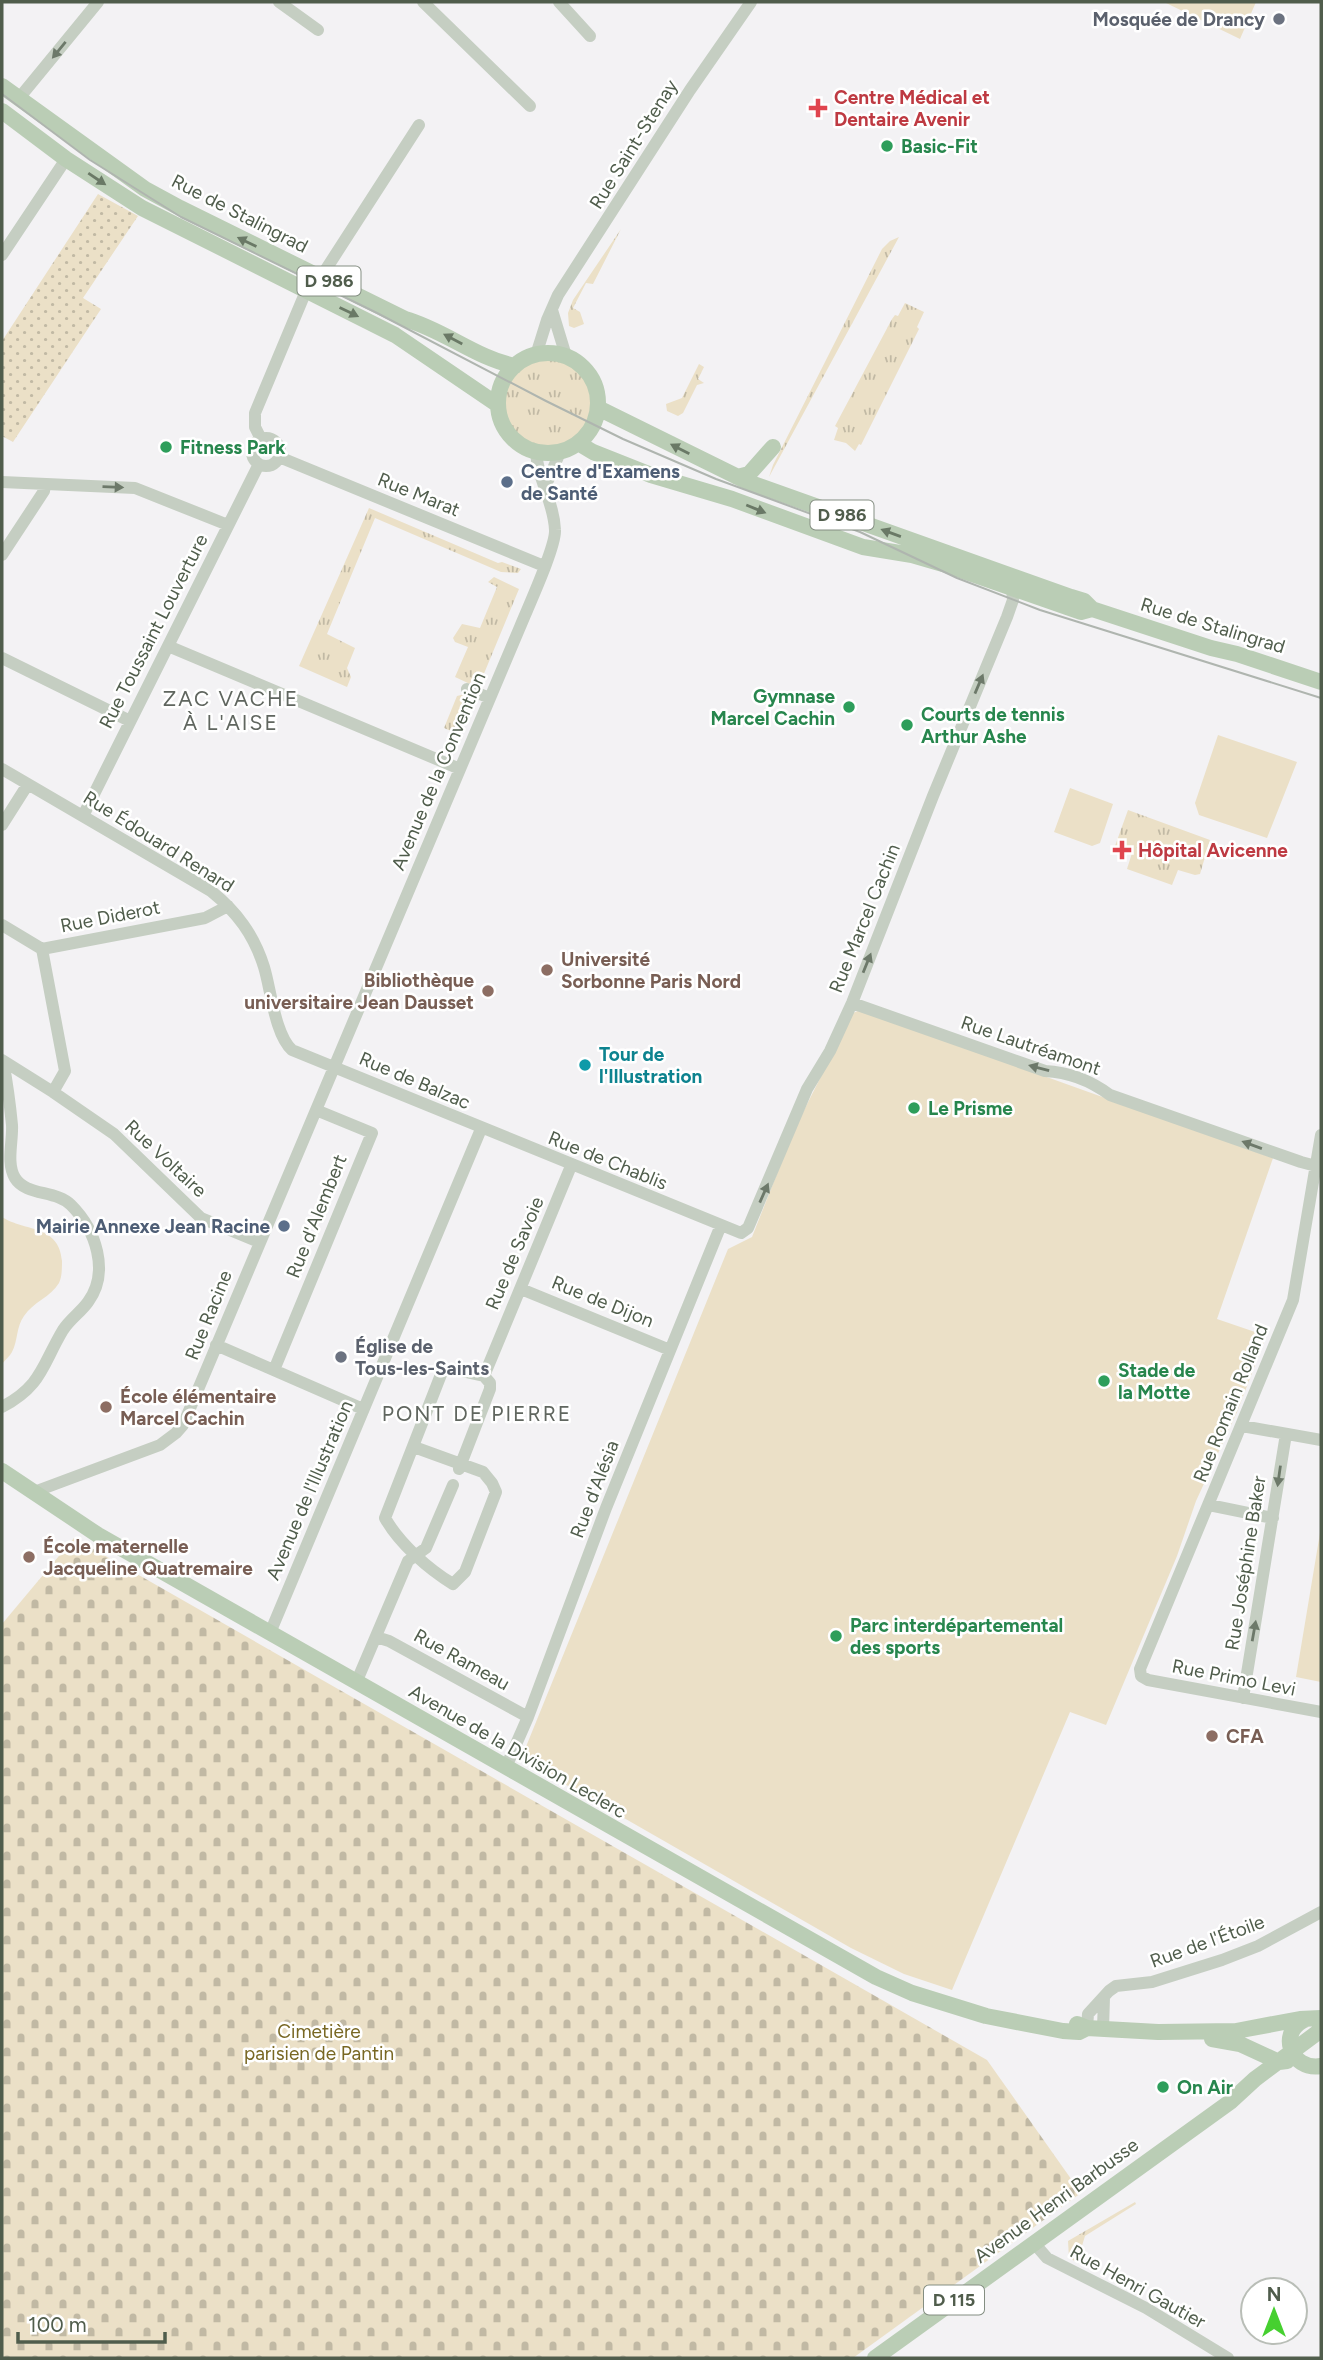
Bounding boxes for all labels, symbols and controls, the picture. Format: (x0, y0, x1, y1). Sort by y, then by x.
place label: Mosquée de Drancy (1092, 8, 1265, 31)
marker: Mosquée de Drancy (1271, 11, 1287, 27)
one-way arrow (52, 40, 67, 58)
street label: Rue Saint-Stenay (584, 75, 682, 213)
place label: Centre Médical et Dentaire Avenir (834, 86, 990, 131)
marker: Centre Médical et Dentaire Avenir (808, 98, 828, 118)
place label: Basic-Fit (901, 135, 978, 158)
marker: Basic-Fit (879, 138, 895, 154)
street label: Rue de Stalingrad (168, 169, 312, 258)
one-way arrow (88, 172, 106, 186)
one-way arrow (237, 236, 257, 248)
road number: D 986 (298, 267, 360, 296)
one-way arrow (339, 306, 359, 317)
one-way arrow (442, 333, 462, 345)
place label: Fitness Park (180, 436, 286, 459)
marker: Fitness Park (158, 439, 174, 455)
one-way arrow (670, 443, 690, 455)
place label: Centre d'Examens de Santé (521, 460, 680, 505)
street label: Rue Marat (374, 468, 463, 521)
marker: Centre d'Examens de Santé (499, 474, 515, 490)
one-way arrow (102, 481, 124, 492)
road number: D 986 (810, 500, 874, 530)
one-way arrow (746, 504, 767, 515)
one-way arrow (881, 527, 902, 538)
street label: Rue Toussaint Louverture (94, 530, 213, 732)
street label: Rue de Stalingrad (1138, 593, 1288, 658)
street label: Avenue de la Convention (386, 669, 491, 874)
one-way arrow (974, 674, 985, 695)
place label: Gymnase Marcel Cachin (710, 685, 835, 730)
district label: ZAC VACHE À L'AISE (163, 686, 299, 735)
marker: Gymnase Marcel Cachin (841, 699, 857, 715)
place label: Courts de tennis Arthur Ashe (921, 703, 1065, 748)
marker: Courts de tennis Arthur Ashe (899, 717, 915, 733)
street label: Rue Édouard Renard (79, 786, 238, 897)
place label: Hôpital Avicenne (1138, 839, 1288, 862)
street label: Rue Marcel Cachin (824, 840, 905, 996)
marker: Hôpital Avicenne (1112, 840, 1132, 860)
street label: Rue Diderot (58, 896, 162, 937)
place label: Université Sorbonne Paris Nord (561, 948, 741, 993)
one-way arrow (862, 953, 873, 974)
marker: Université Sorbonne Paris Nord (539, 962, 555, 978)
place label: Bibliothèque universitaire Jean Dausset (244, 969, 474, 1014)
marker: Bibliothèque universitaire Jean Dausset (480, 983, 496, 999)
street label: Rue Lautréamont (958, 1011, 1104, 1080)
place label: Tour de l'Illustration (599, 1043, 702, 1088)
street label: Rue de Balzac (356, 1047, 474, 1114)
marker: Tour de l'Illustration (577, 1057, 593, 1073)
one-way arrow (1028, 1063, 1049, 1073)
place label: Le Prisme (928, 1097, 1013, 1120)
marker: Le Prisme (906, 1100, 922, 1116)
street label: Rue Voltaire (120, 1115, 211, 1202)
street label: Rue de Chablis (545, 1126, 671, 1195)
one-way arrow (1241, 1139, 1262, 1150)
street label: Rue d'Alembert (281, 1151, 352, 1281)
one-way arrow (758, 1183, 770, 1203)
street label: Rue de Savoie (480, 1193, 549, 1313)
place label: Mairie Annexe Jean Racine (36, 1215, 270, 1238)
marker: Mairie Annexe Jean Racine (276, 1218, 292, 1234)
street label: Rue Racine (180, 1267, 237, 1363)
street label: Rue de Dijon (548, 1271, 657, 1332)
street label: Rue Romain Rolland (1188, 1321, 1273, 1486)
place label: Église de Tous-les-Saints (355, 1335, 489, 1380)
marker: Église de Tous-les-Saints (333, 1349, 349, 1365)
place label: Stade de la Motte (1118, 1359, 1196, 1404)
marker: Stade de la Motte (1096, 1373, 1112, 1389)
place label: École élémentaire Marcel Cachin (120, 1385, 277, 1430)
street label: Avenue de l'Illustration (261, 1397, 358, 1583)
marker: École élémentaire Marcel Cachin (98, 1399, 114, 1415)
district label: PONT DE PIERRE (382, 1401, 572, 1426)
street label: Rue d'Alésia (565, 1437, 624, 1541)
one-way arrow (1273, 1465, 1284, 1487)
street label: Rue Joséphine Baker (1220, 1473, 1271, 1652)
place label: École maternelle Jacqueline Quatremaire (43, 1535, 253, 1580)
marker: École maternelle Jacqueline Quatremaire (21, 1549, 37, 1565)
place label: Parc interdépartemental des sports (850, 1614, 1063, 1659)
one-way arrow (1249, 1620, 1260, 1642)
street label: Rue Rameau (410, 1624, 514, 1695)
marker: Parc interdépartemental des sports (828, 1628, 844, 1644)
street label: Rue Primo Levi (1170, 1654, 1298, 1701)
street label: Avenue de la Division Leclerc (405, 1680, 630, 1823)
place label: CFA (1226, 1725, 1264, 1748)
marker: CFA (1204, 1728, 1220, 1744)
street label: Rue de l'Étoile (1147, 1910, 1268, 1973)
park label: Cimetière parisien de Pantin (244, 2020, 394, 2065)
place label: On Air (1177, 2076, 1233, 2099)
marker: On Air (1155, 2079, 1171, 2095)
street label: Avenue Henri Barbusse (970, 2133, 1143, 2268)
street label: Rue Henri Gautier (1066, 2240, 1210, 2333)
north arrow (1239, 2276, 1309, 2346)
text: N (1267, 2283, 1281, 2306)
road number: D 115 (924, 2286, 984, 2314)
scale bar (18, 2300, 164, 2344)
text: 100 m (28, 2312, 87, 2337)

